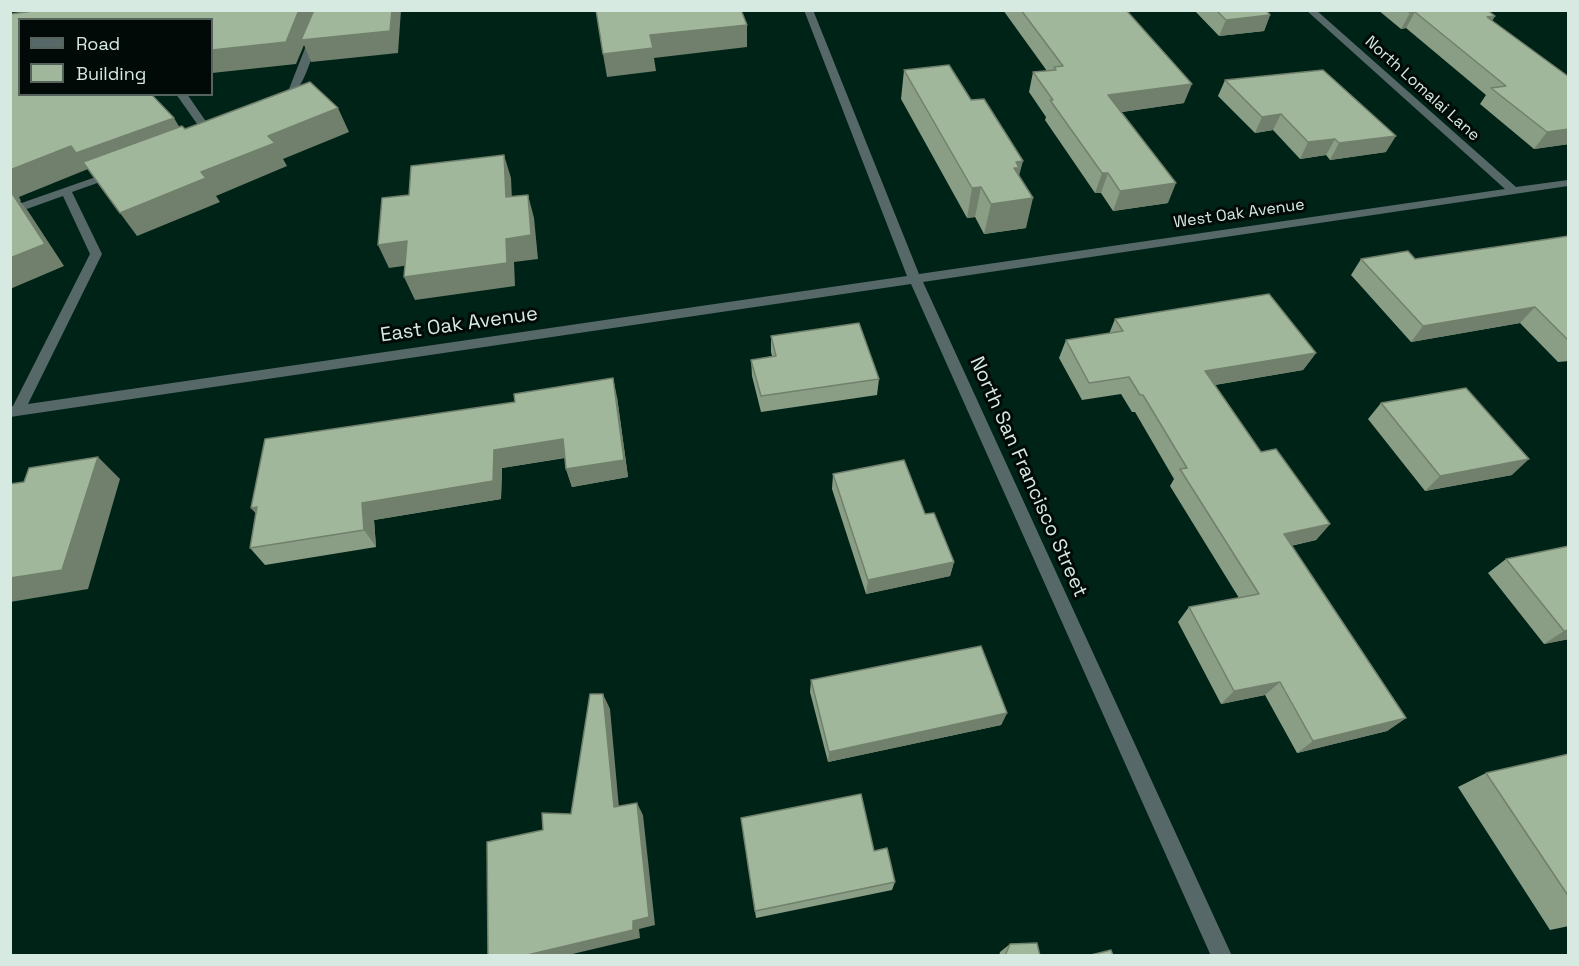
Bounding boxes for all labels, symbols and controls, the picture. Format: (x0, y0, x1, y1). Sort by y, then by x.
legend (18, 18, 213, 96)
text: Road (76, 32, 120, 55)
street label: North Lomalai Lane (1361, 32, 1483, 146)
text: Building (76, 62, 146, 85)
street label: West Oak Avenue (1172, 195, 1306, 233)
street label: East Oak Avenue (379, 302, 539, 348)
street label: North San Francisco Street (964, 353, 1092, 601)

